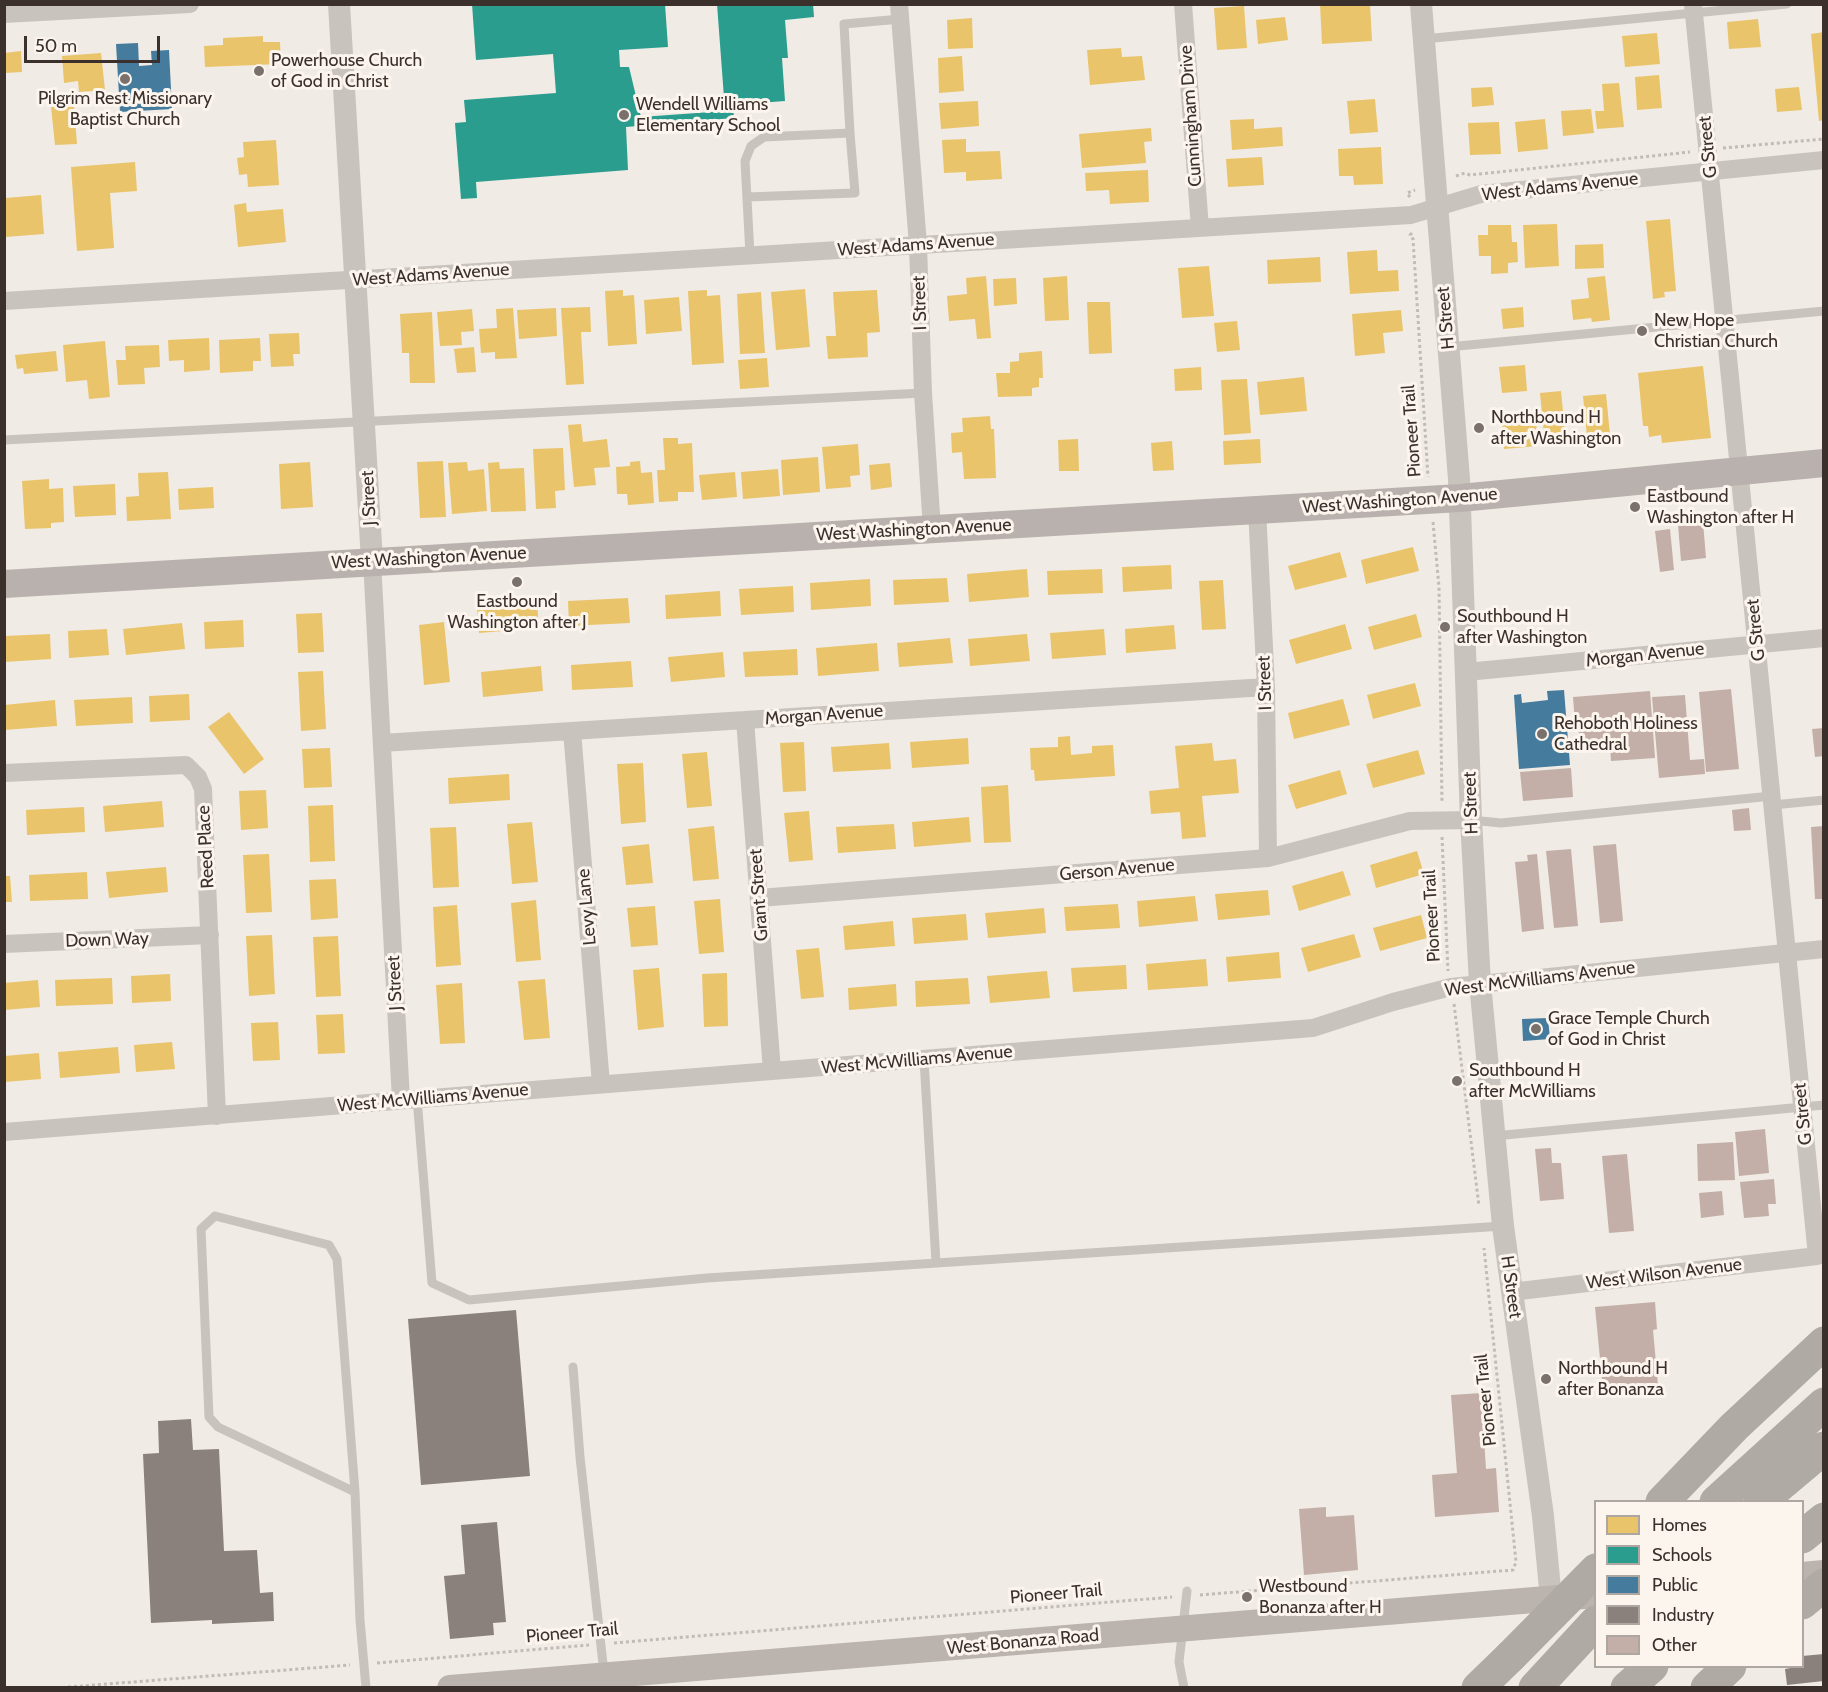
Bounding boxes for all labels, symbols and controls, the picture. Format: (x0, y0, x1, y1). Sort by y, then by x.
scale bar (27, 24, 164, 62)
text: 50 m (35, 35, 77, 57)
street label: Cunningham Drive (1175, 45, 1207, 187)
place label: Powerhouse Church of God in Christ (271, 50, 422, 92)
marker: Powerhouse Church of God in Christ (252, 64, 266, 78)
marker: Pilgrim Rest Missionary Baptist Church (118, 72, 132, 86)
place label: Pilgrim Rest Missionary Baptist Church (38, 88, 212, 130)
place label: Wendell Williams Elementary School (636, 94, 780, 136)
marker: Wendell Williams Elementary School (617, 108, 631, 122)
street label: G Street (1694, 115, 1722, 179)
street label: West Adams Avenue (1481, 168, 1639, 206)
street label: West Adams Avenue (837, 229, 995, 261)
street label: West Adams Avenue (352, 259, 510, 291)
street label: I Street (908, 275, 932, 331)
street label: H Street (1432, 286, 1460, 350)
place label: New Hope Christian Church (1654, 310, 1778, 352)
marker: New Hope Christian Church (1635, 324, 1649, 338)
street label: Pioneer Trail (1398, 384, 1426, 478)
place label: Northbound H after Washington (1491, 407, 1621, 450)
marker: Northbound H after Washington (1472, 421, 1486, 435)
street label: J Street (357, 470, 381, 526)
street label: West Washington Avenue (1302, 483, 1498, 519)
place label: Eastbound Washington after H (1647, 486, 1794, 528)
marker: Eastbound Washington after H (1628, 500, 1642, 514)
street label: West Washington Avenue (816, 514, 1012, 546)
street label: West Washington Avenue (331, 542, 527, 574)
marker: Eastbound Washington after J (510, 575, 524, 589)
place label: Eastbound Washington after J (447, 591, 587, 634)
street label: G Street (1742, 598, 1770, 662)
place label: Southbound H after Washington (1457, 606, 1587, 648)
marker: Southbound H after Washington (1438, 620, 1452, 634)
street label: Morgan Avenue (1585, 638, 1705, 672)
street label: I Street (1253, 655, 1277, 711)
street label: Morgan Avenue (764, 700, 884, 730)
place label: Rehoboth Holiness Cathedral (1554, 713, 1698, 756)
marker: Rehoboth Holiness Cathedral (1535, 727, 1549, 741)
street label: H Street (1459, 771, 1483, 835)
street label: Reed Place (193, 805, 219, 889)
street label: Grant Street (745, 848, 773, 942)
street label: Gerson Avenue (1059, 854, 1175, 886)
street label: Levy Lane (573, 868, 601, 946)
street label: Pioneer Trail (1419, 869, 1445, 963)
street label: Down Way (65, 928, 149, 952)
street label: J Street (383, 955, 407, 1011)
street label: West McWilliams Avenue (1444, 957, 1636, 1001)
place label: Grace Temple Church of God in Christ (1548, 1008, 1710, 1050)
marker: Grace Temple Church of God in Christ (1529, 1022, 1543, 1036)
street label: West McWilliams Avenue (821, 1041, 1013, 1079)
place label: Southbound H after McWilliams (1469, 1060, 1596, 1102)
marker: Southbound H after McWilliams (1450, 1074, 1464, 1088)
street label: West McWilliams Avenue (337, 1079, 529, 1117)
street label: G Street (1789, 1082, 1817, 1146)
street label: H Street (1496, 1254, 1526, 1320)
street label: West Wilson Avenue (1585, 1254, 1743, 1294)
street label: Pioneer Trail (1470, 1353, 1502, 1447)
place label: Northbound H after Bonanza (1558, 1358, 1668, 1400)
marker: Northbound H after Bonanza (1539, 1372, 1553, 1386)
legend (1594, 1500, 1804, 1668)
text: Homes (1652, 1514, 1707, 1536)
text: Schools (1652, 1544, 1712, 1566)
text: Public (1652, 1574, 1698, 1596)
place label: Westbound Bonanza after H (1259, 1576, 1382, 1618)
street label: Pioneer Trail (1009, 1579, 1103, 1609)
marker: Westbound Bonanza after H (1240, 1590, 1254, 1604)
text: Industry (1652, 1604, 1714, 1626)
street label: Pioneer Trail (525, 1618, 619, 1648)
street label: West Bonanza Road (946, 1625, 1100, 1659)
text: Other (1652, 1634, 1697, 1656)

